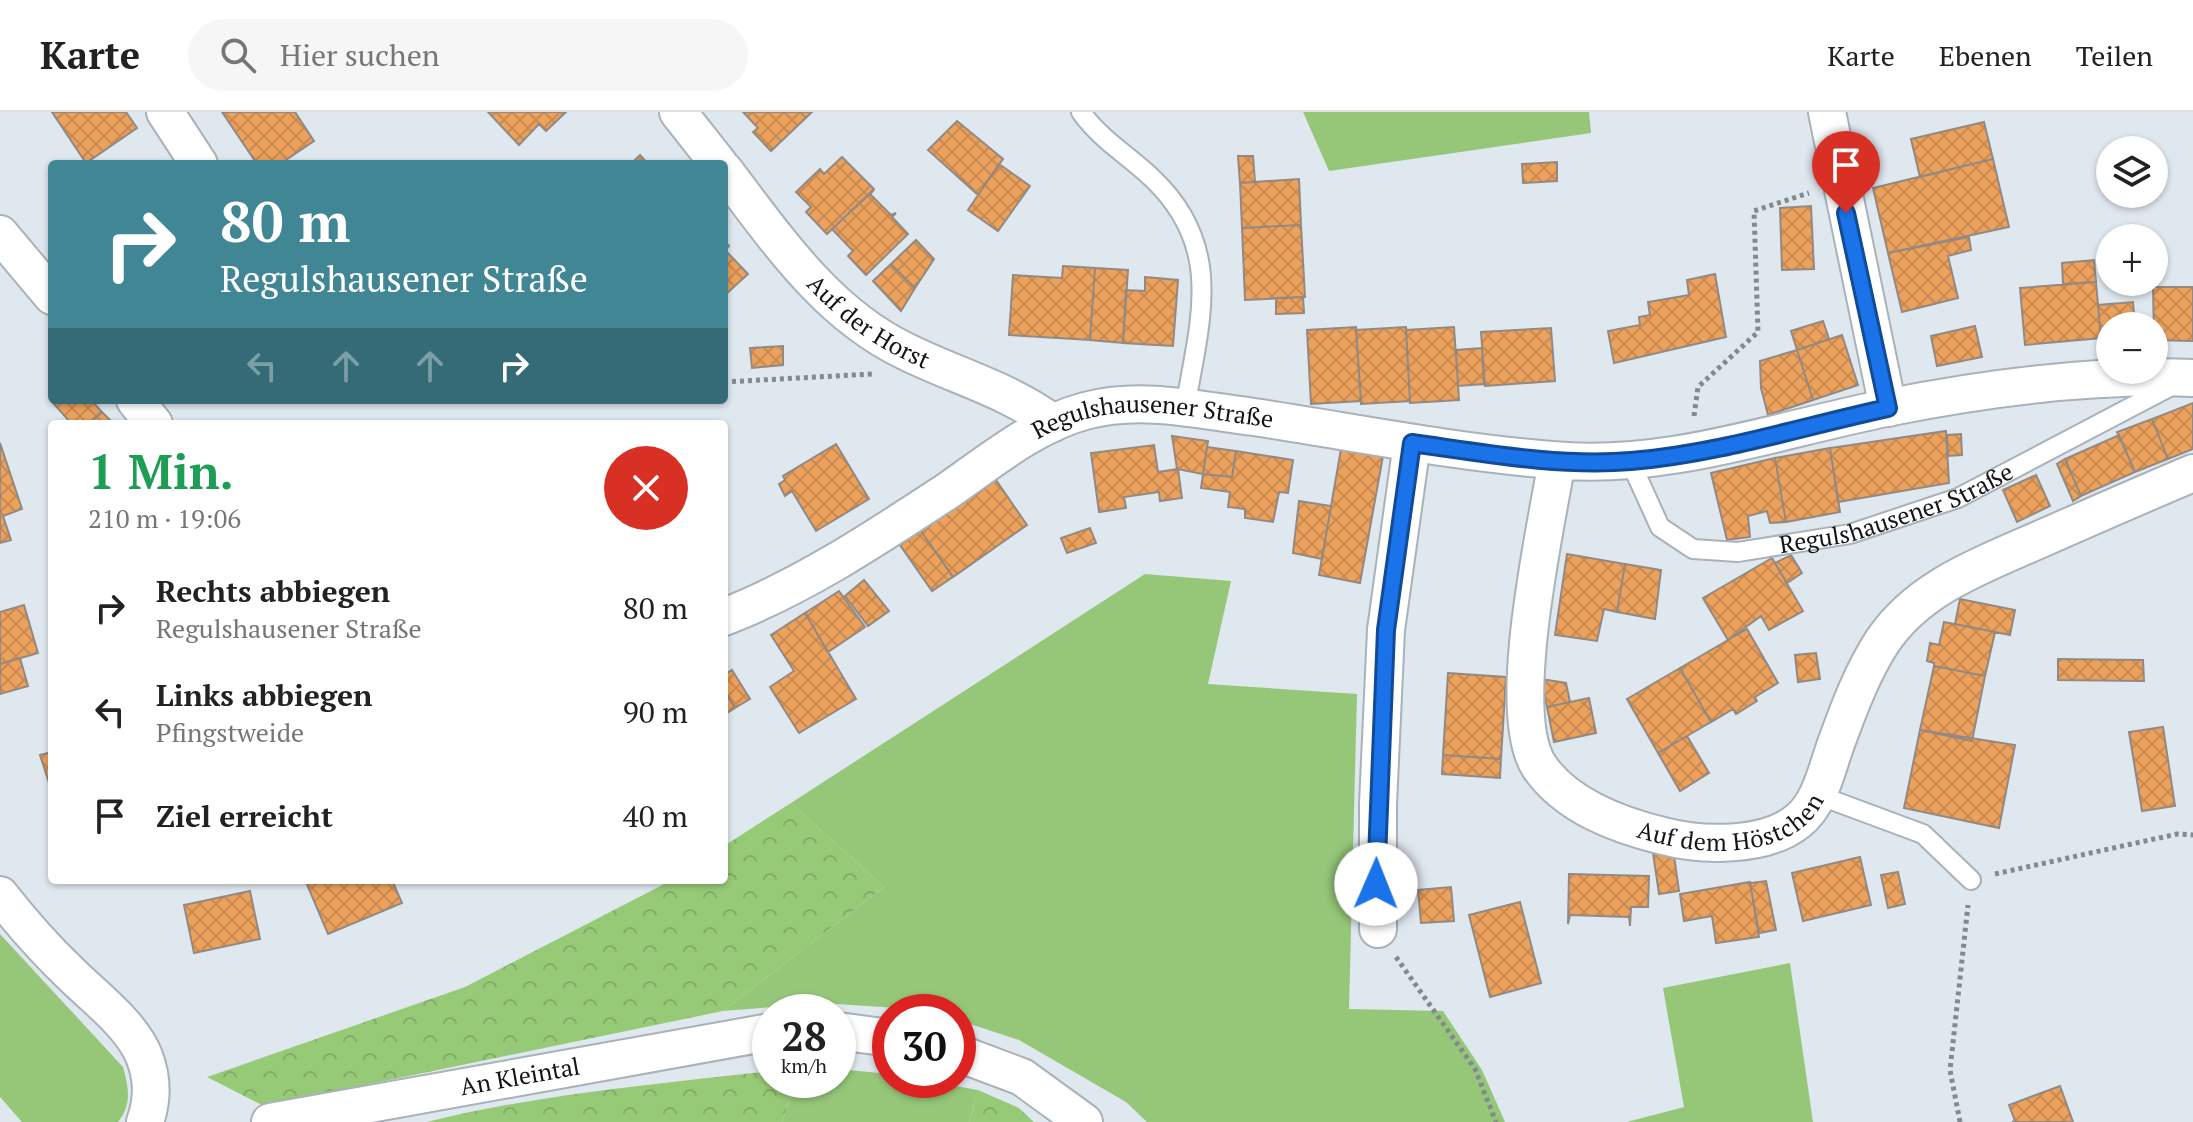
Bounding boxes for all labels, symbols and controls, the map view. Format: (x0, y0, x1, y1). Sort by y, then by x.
search box (188, 19, 748, 91)
text: Karte (40, 30, 140, 80)
icon: search (216, 33, 260, 77)
text: Hier suchen (280, 35, 440, 75)
text: Karte (1827, 37, 1895, 74)
text: Ebenen (1939, 37, 2032, 74)
text: Teilen (2076, 37, 2153, 74)
pin (1812, 131, 1880, 213)
map controls (2096, 136, 2168, 384)
button: layers (2096, 136, 2168, 208)
icon: arrive (1824, 143, 1868, 187)
text: 80 m (220, 184, 350, 258)
icon: right (88, 192, 192, 296)
button: + (2096, 224, 2168, 296)
text: Regulshausener Straße (220, 255, 588, 302)
street label: Auf der Horst (801, 268, 935, 375)
button: − (2096, 312, 2168, 384)
icon: left (240, 344, 284, 388)
icon: ahead (324, 344, 368, 388)
icon: ahead (408, 344, 452, 388)
icon: right (492, 344, 536, 388)
street label: Regulshausener Straße (1026, 387, 1276, 446)
text: 1 Min. (88, 439, 234, 503)
button: close (604, 446, 688, 530)
street label: Regulshausener Straße (1777, 455, 2018, 560)
text: 210 m · 19:06 (88, 501, 241, 535)
text: Rechts abbiegen (156, 571, 390, 611)
icon: right (88, 586, 132, 630)
text: 80 m (623, 588, 688, 628)
text: Regulshausener Straße (156, 611, 422, 645)
text: Links abbiegen (156, 675, 372, 715)
icon: left (88, 690, 132, 734)
text: 90 m (623, 692, 688, 732)
text: Pfingstweide (156, 715, 304, 749)
street label: Auf dem Höstchen (1634, 787, 1830, 858)
icon: arrive (88, 794, 132, 838)
text: Ziel erreicht (156, 796, 333, 836)
text: 40 m (623, 796, 688, 836)
position arrow (1334, 842, 1418, 926)
speed limit sign: 30 (872, 994, 976, 1098)
text: 28 (781, 1009, 827, 1062)
street label: An Kleintal (457, 1050, 582, 1102)
text: km/h (781, 1052, 827, 1079)

